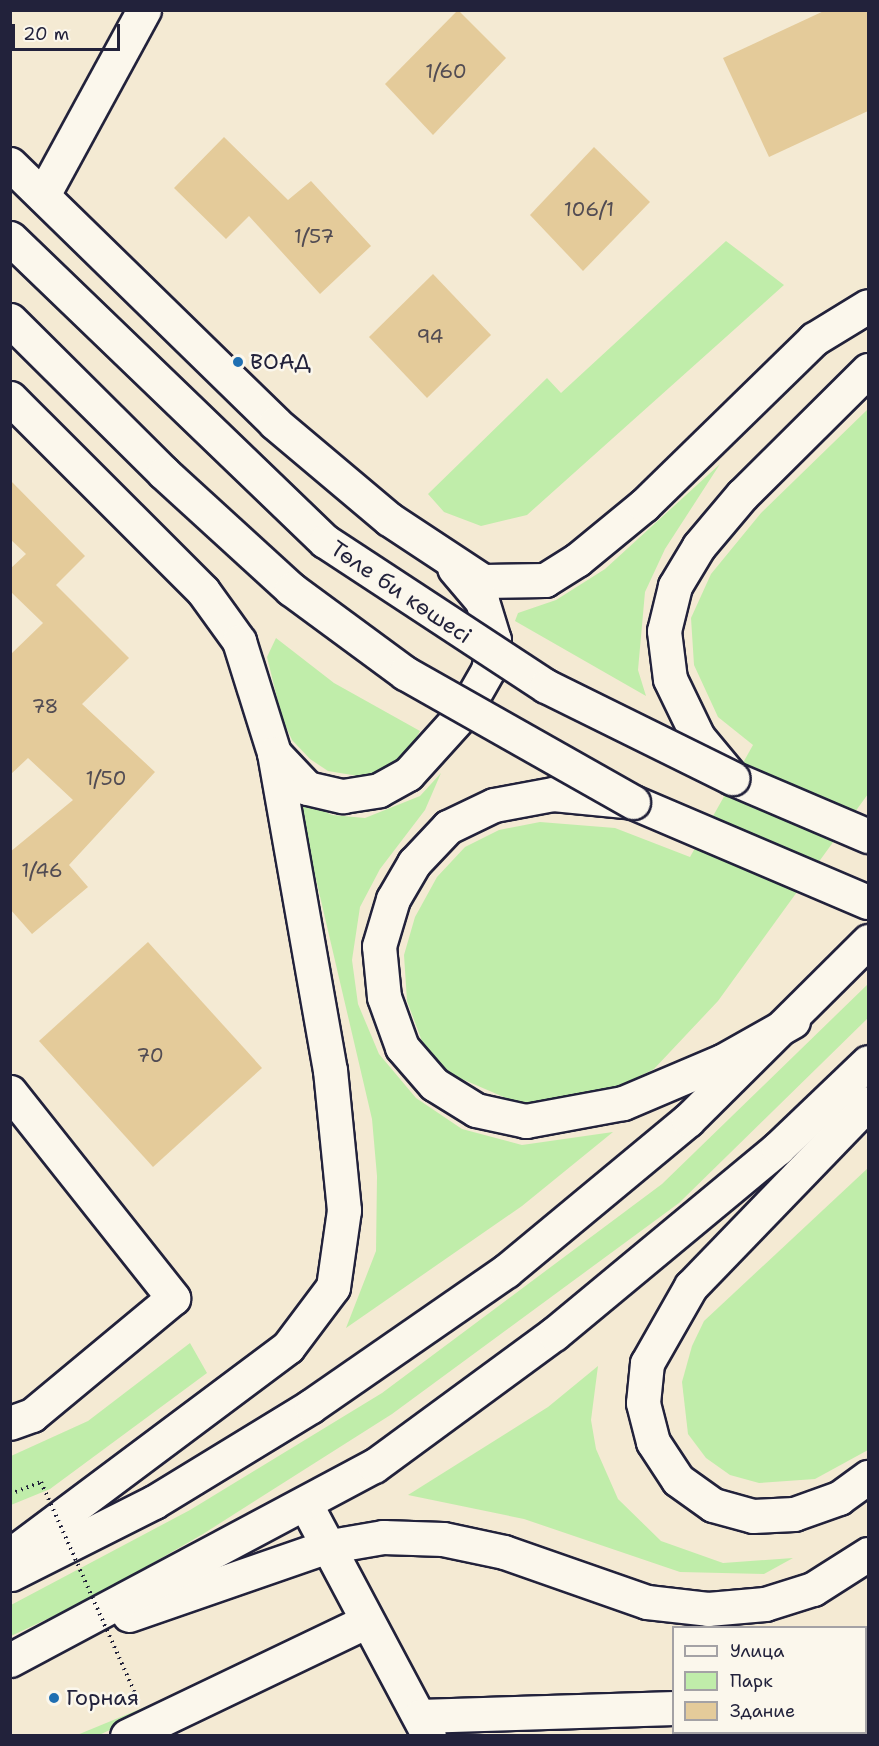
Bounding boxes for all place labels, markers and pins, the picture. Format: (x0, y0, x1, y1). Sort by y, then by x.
place label: ВОАД (250, 349, 311, 375)
marker: ВОАД (231, 355, 245, 369)
place label: Горная (66, 1685, 139, 1711)
marker: Горная (47, 1691, 61, 1705)

